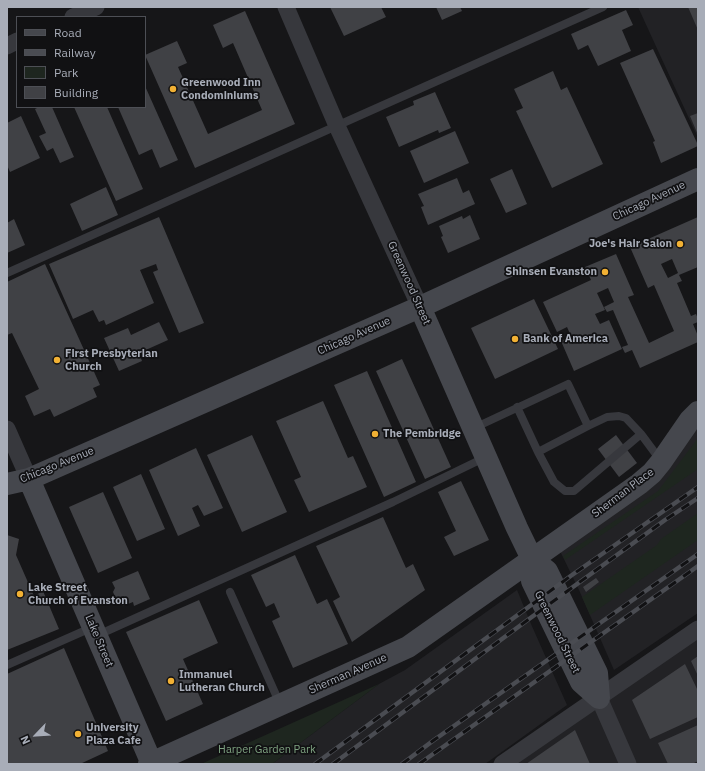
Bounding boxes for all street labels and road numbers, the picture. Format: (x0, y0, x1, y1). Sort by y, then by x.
street label: Chicago Avenue (611, 178, 687, 224)
street label: Greenwood Street (385, 239, 433, 327)
street label: Chicago Avenue (315, 314, 393, 358)
street label: Chicago Avenue (18, 444, 96, 486)
street label: Sherman Place (589, 465, 657, 521)
street label: Greenwood Street (531, 589, 583, 675)
street label: Lake Street (82, 613, 116, 669)
street label: Sherman Avenue (307, 651, 389, 697)

